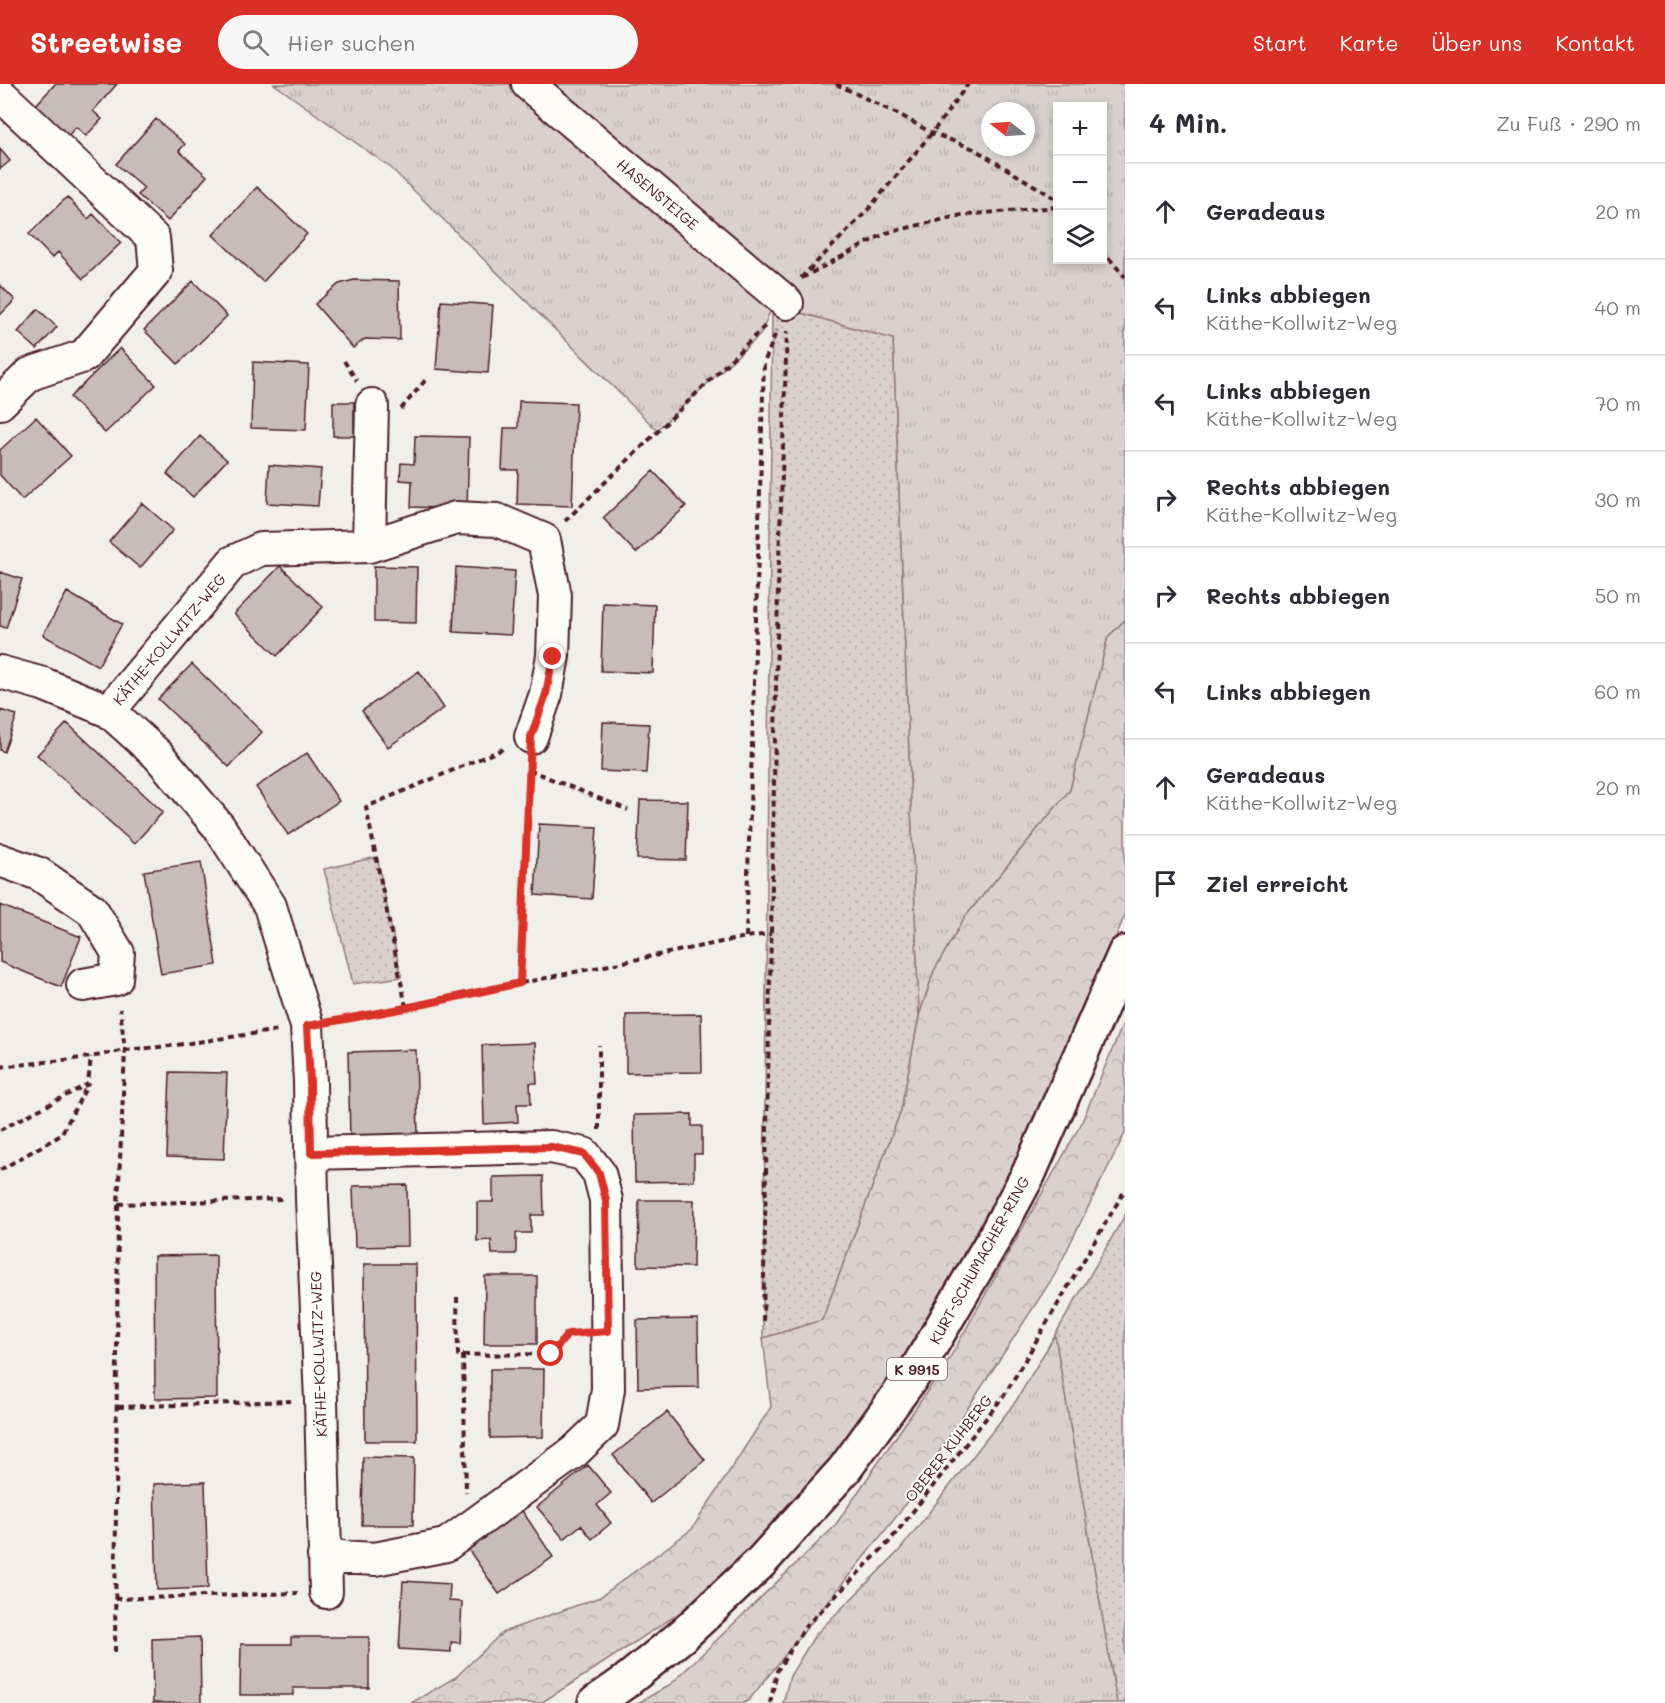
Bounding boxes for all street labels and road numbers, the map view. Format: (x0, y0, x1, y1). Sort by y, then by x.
street label: HASENSTEIGE (613, 154, 703, 234)
street label: KÄTHE-KOLLWITZ-WEG (108, 569, 230, 709)
street label: KURT-SCHUMACHER-RING (924, 1172, 1034, 1348)
street label: KÄTHE-KOLLWITZ-WEG (305, 1271, 331, 1437)
road number: K 9915 (887, 1358, 947, 1380)
street label: OBERER KUHBERG (900, 1390, 996, 1506)

